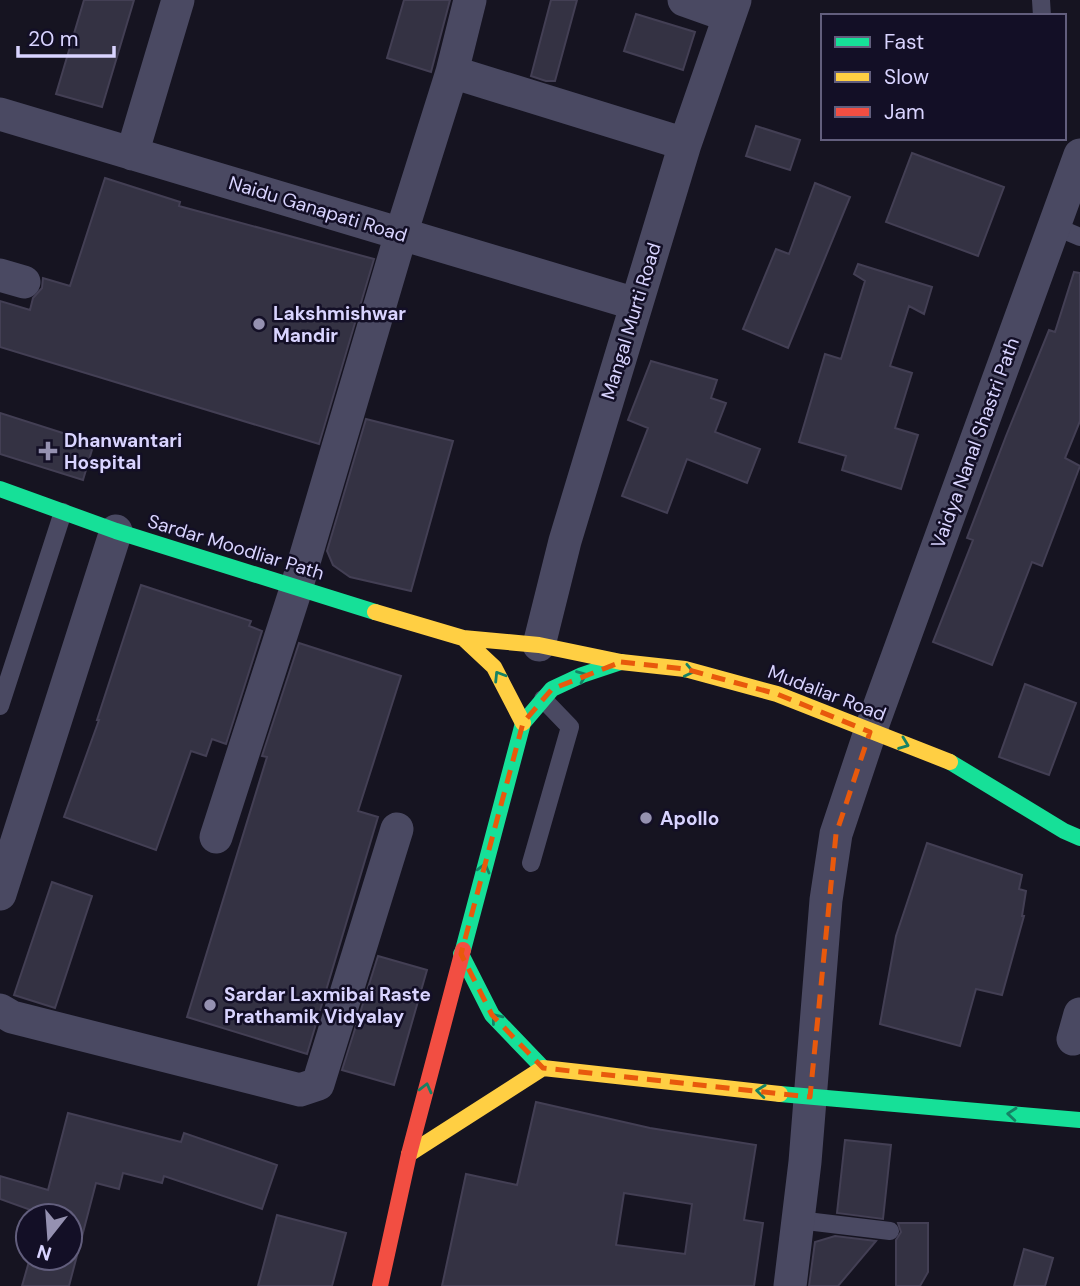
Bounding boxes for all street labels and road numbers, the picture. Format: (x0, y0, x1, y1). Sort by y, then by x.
street label: Naidu Ganapati Road (226, 170, 410, 248)
street label: Mangal Murti Road (595, 240, 667, 402)
street label: Vaidya Nanal Shastri Path (925, 334, 1025, 552)
street label: Sardar Moodliar Path (145, 508, 327, 586)
street label: Mudaliar Road (764, 659, 890, 727)

